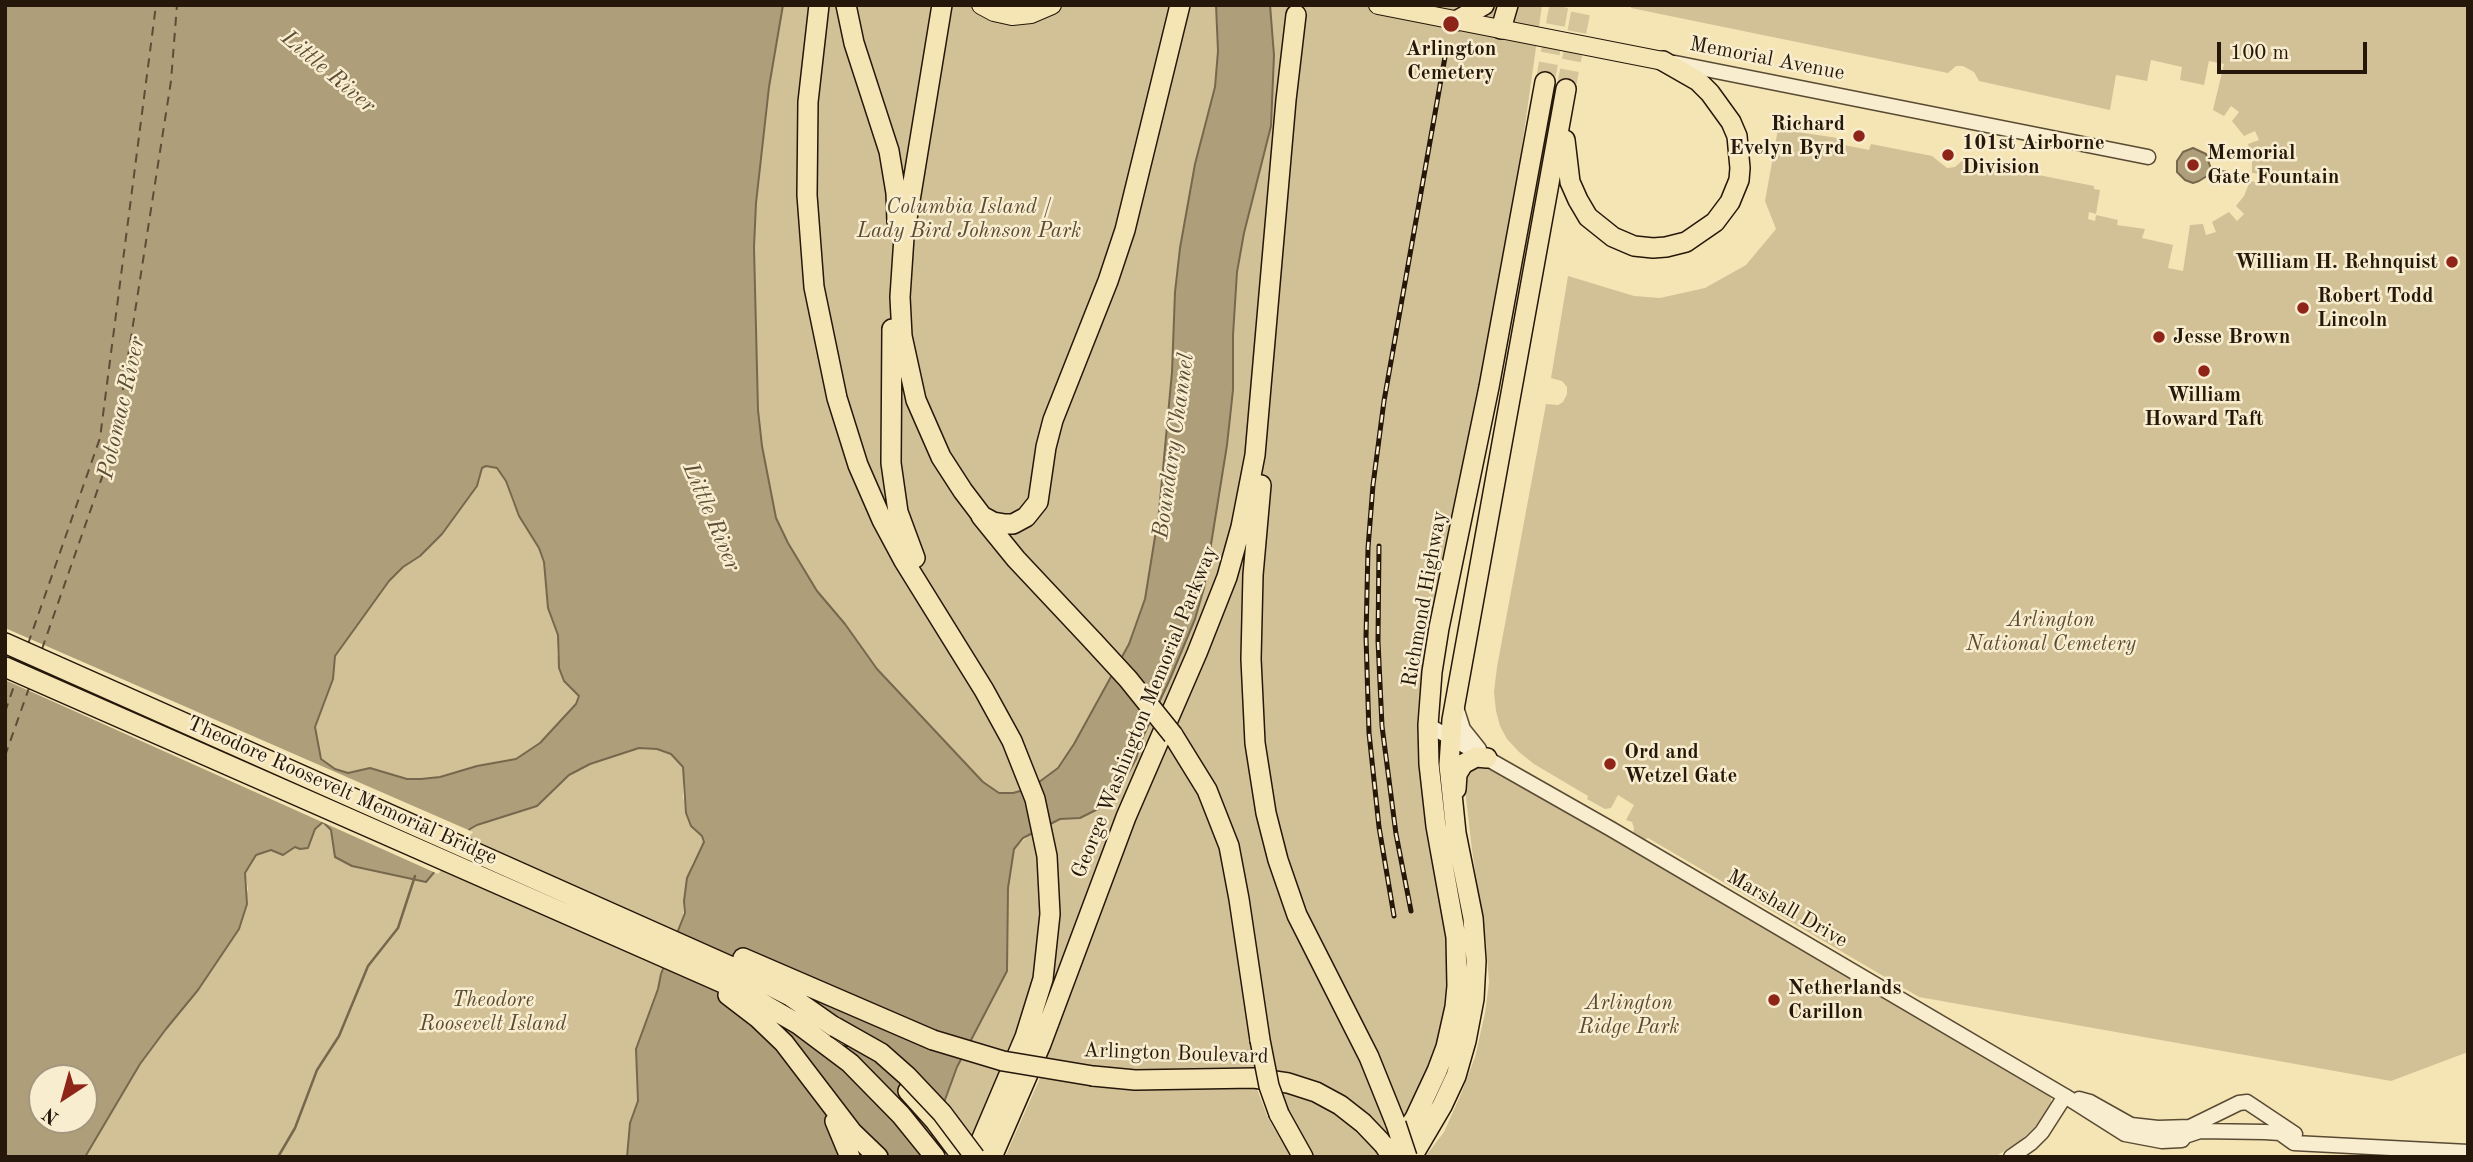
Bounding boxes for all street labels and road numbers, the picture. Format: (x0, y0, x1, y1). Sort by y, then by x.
street label: Memorial Avenue (1687, 32, 1847, 86)
street label: Richmond Highway (1397, 509, 1453, 689)
street label: George Washington Memorial Parkway (1067, 542, 1223, 882)
street label: Theodore Roosevelt Memorial Bridge (183, 711, 501, 871)
street label: Marshall Drive (1722, 864, 1852, 954)
street label: Arlington Boulevard (1083, 1038, 1269, 1070)

